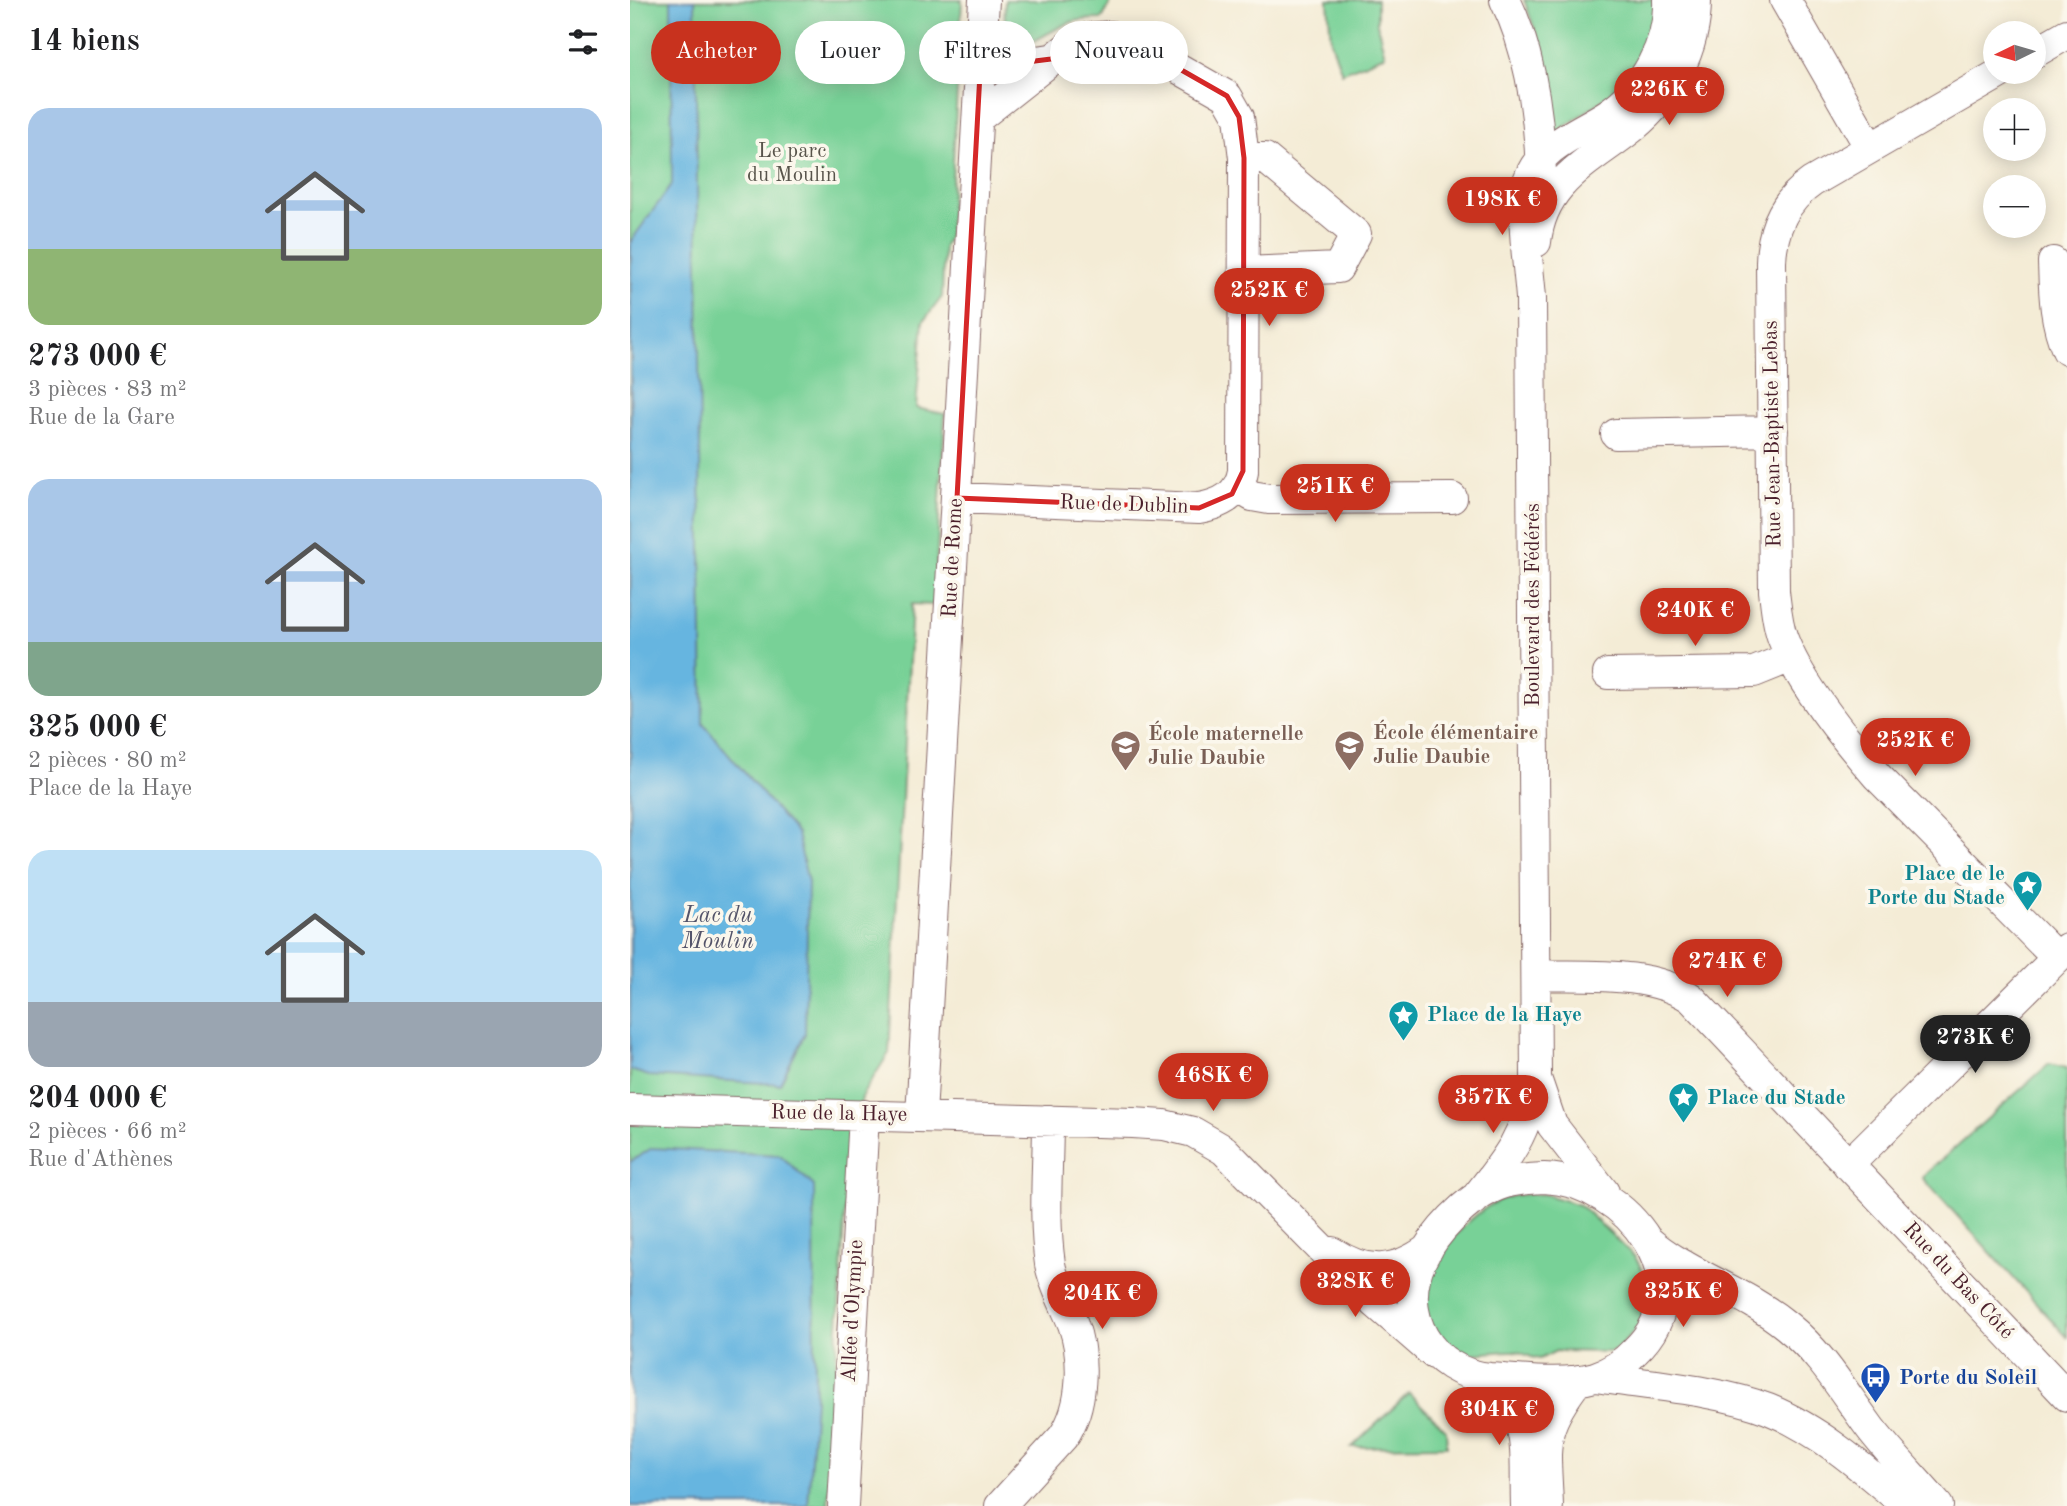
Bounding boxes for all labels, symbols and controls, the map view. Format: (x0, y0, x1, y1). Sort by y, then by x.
chip: Acheter (651, 21, 781, 84)
chip: Louer (795, 21, 905, 84)
chip: Filtres (919, 21, 1036, 84)
chip: Nouveau (1050, 21, 1188, 84)
north arrow (1983, 21, 2046, 84)
map controls (1983, 21, 2046, 238)
icon: filters (564, 23, 602, 61)
text: 14 biens (28, 27, 140, 57)
pin: 226K € (1612, 68, 1726, 127)
text: 226K € (1630, 78, 1708, 101)
button: + (1983, 98, 2046, 161)
park label: Le parc du Moulin (747, 141, 837, 186)
icon: home (252, 153, 378, 279)
button: − (1983, 175, 2046, 238)
pin: 198K € (1445, 177, 1559, 237)
text: 198K € (1463, 188, 1541, 211)
pin: 252K € (1212, 268, 1326, 328)
text: 252K € (1230, 279, 1308, 302)
street label: Rue Jean-Baptiste Lebas (1761, 320, 1785, 548)
text: 273 000 € (28, 342, 167, 372)
text: 3 pièces · 83 m² (28, 378, 187, 401)
text: Rue de la Gare (28, 406, 175, 429)
pin: 251K € (1278, 464, 1392, 524)
text: 251K € (1296, 475, 1374, 498)
street label: Rue de Dublin (1059, 492, 1189, 518)
street label: Rue de Rome (939, 497, 967, 619)
street label: Boulevard des Fédérés (1523, 503, 1544, 707)
icon: home (252, 524, 378, 650)
pin: 240K € (1638, 588, 1752, 648)
text: 240K € (1656, 599, 1734, 622)
text: 325 000 € (28, 713, 167, 743)
pin: 252K € (1858, 718, 1972, 778)
place label: École élémentaire Julie Daubie (1373, 719, 1538, 768)
place label: École maternelle Julie Daubie (1148, 720, 1304, 769)
school or university icon: École élémentaire Julie Daubie (1333, 728, 1367, 772)
school or university icon: École maternelle Julie Daubie (1108, 729, 1142, 773)
text: 252K € (1876, 729, 1954, 752)
text: 2 pièces · 80 m² (28, 749, 187, 772)
text: Place de la Haye (28, 777, 192, 800)
place label: Place de le Porte du Stade (1867, 864, 2005, 909)
place icon: Place de le Porte du Stade (2011, 869, 2045, 913)
icon: home (252, 895, 378, 1021)
water label: Lac du Moulin (681, 904, 754, 953)
pin: 274K € (1670, 940, 1784, 999)
text: 274K € (1688, 950, 1766, 973)
place icon: Place de la Haye (1387, 998, 1421, 1042)
place label: Place de la Haye (1427, 1005, 1582, 1026)
pin: 273K € (1918, 1016, 2032, 1075)
text: 273K € (1936, 1026, 2014, 1049)
pin: 468K € (1156, 1054, 1270, 1113)
text: 468K € (1174, 1064, 1252, 1087)
pin: 357K € (1436, 1076, 1550, 1135)
place icon: Place du Stade (1667, 1081, 1701, 1125)
text: 204 000 € (28, 1084, 167, 1114)
text: 357K € (1454, 1086, 1532, 1109)
place label: Place du Stade (1707, 1088, 1846, 1109)
street label: Rue de la Haye (771, 1102, 907, 1126)
text: 2 pièces · 66 m² (28, 1120, 187, 1143)
text: Rue d'Athènes (28, 1148, 173, 1171)
street label: Rue du Bas Côté (1899, 1219, 2017, 1343)
street label: Allée d'Olympie (839, 1239, 867, 1383)
pin: 328K € (1298, 1260, 1412, 1319)
text: 328K € (1316, 1270, 1394, 1293)
pin: 325K € (1626, 1270, 1740, 1329)
pin: 204K € (1045, 1272, 1159, 1331)
text: 325K € (1644, 1280, 1722, 1303)
text: 204K € (1063, 1282, 1141, 1305)
bus stop icon: Porte du Soleil (1859, 1361, 1893, 1405)
place label: Porte du Soleil (1899, 1368, 2037, 1389)
pin: 304K € (1442, 1388, 1556, 1447)
text: 304K € (1460, 1398, 1538, 1421)

